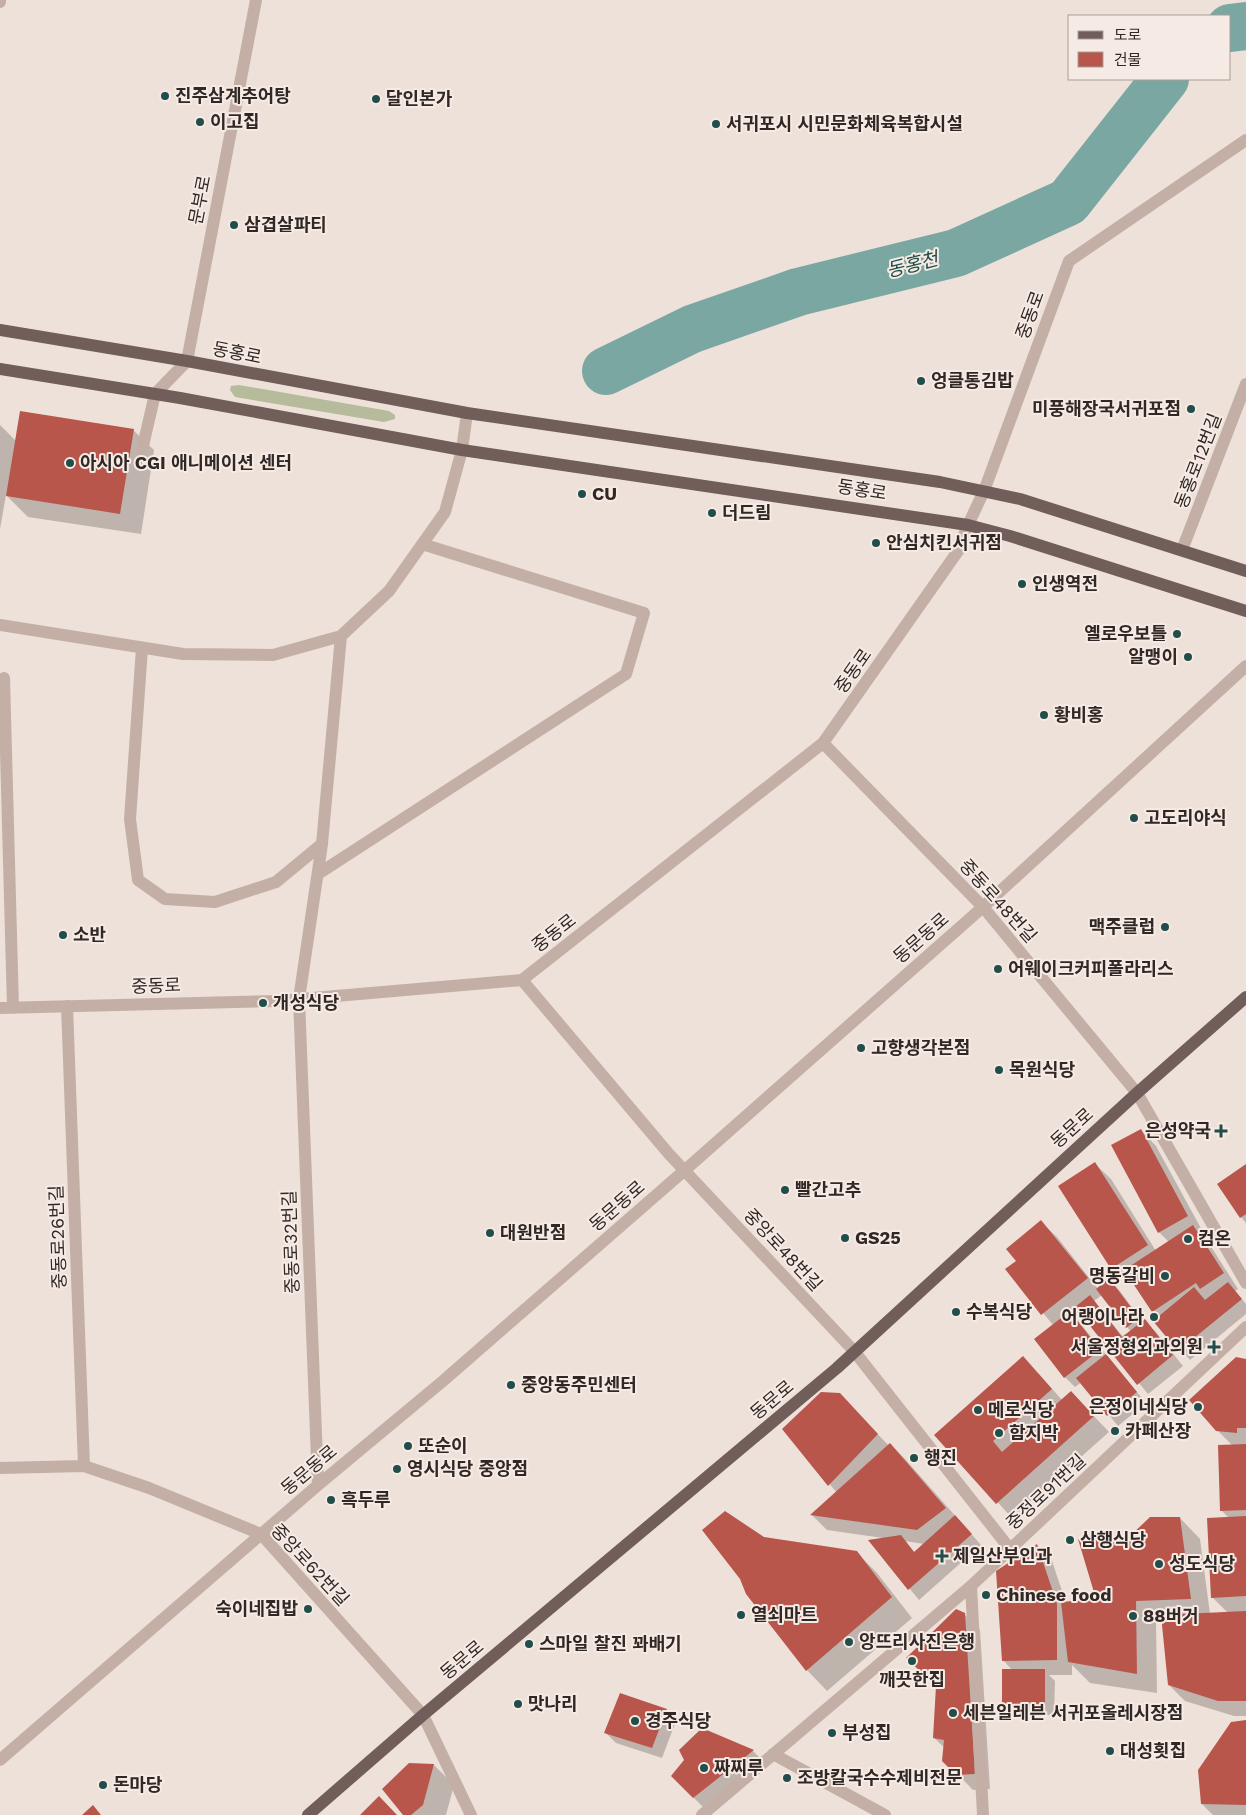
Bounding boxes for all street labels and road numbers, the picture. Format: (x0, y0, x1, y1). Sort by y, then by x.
street label: 문부로 (184, 174, 215, 226)
street label: 중동로 (1011, 288, 1048, 342)
street label: 동홍로 (211, 337, 263, 368)
street label: 동홍로12번길 (1170, 410, 1225, 511)
street label: 동홍로 (836, 475, 888, 504)
street label: 중동로 (830, 644, 875, 697)
street label: 중동로48번길 (955, 855, 1041, 947)
street label: 동문동로 (889, 908, 953, 967)
street label: 중동로 (528, 909, 580, 956)
street label: 중동로 (131, 974, 181, 997)
street label: 동문로 (1046, 1103, 1097, 1152)
street label: 동문동로 (585, 1176, 649, 1235)
street label: 중동로26번길 (45, 1185, 70, 1289)
street label: 중동로32번길 (278, 1190, 303, 1294)
street label: 중앙로48번길 (740, 1204, 827, 1295)
street label: 동문로 (746, 1376, 797, 1424)
street label: 동문동로 (277, 1440, 341, 1499)
street label: 중정로91번길 (1002, 1450, 1090, 1534)
street label: 중앙로62번길 (267, 1519, 354, 1610)
street label: 동문로 (436, 1636, 487, 1684)

